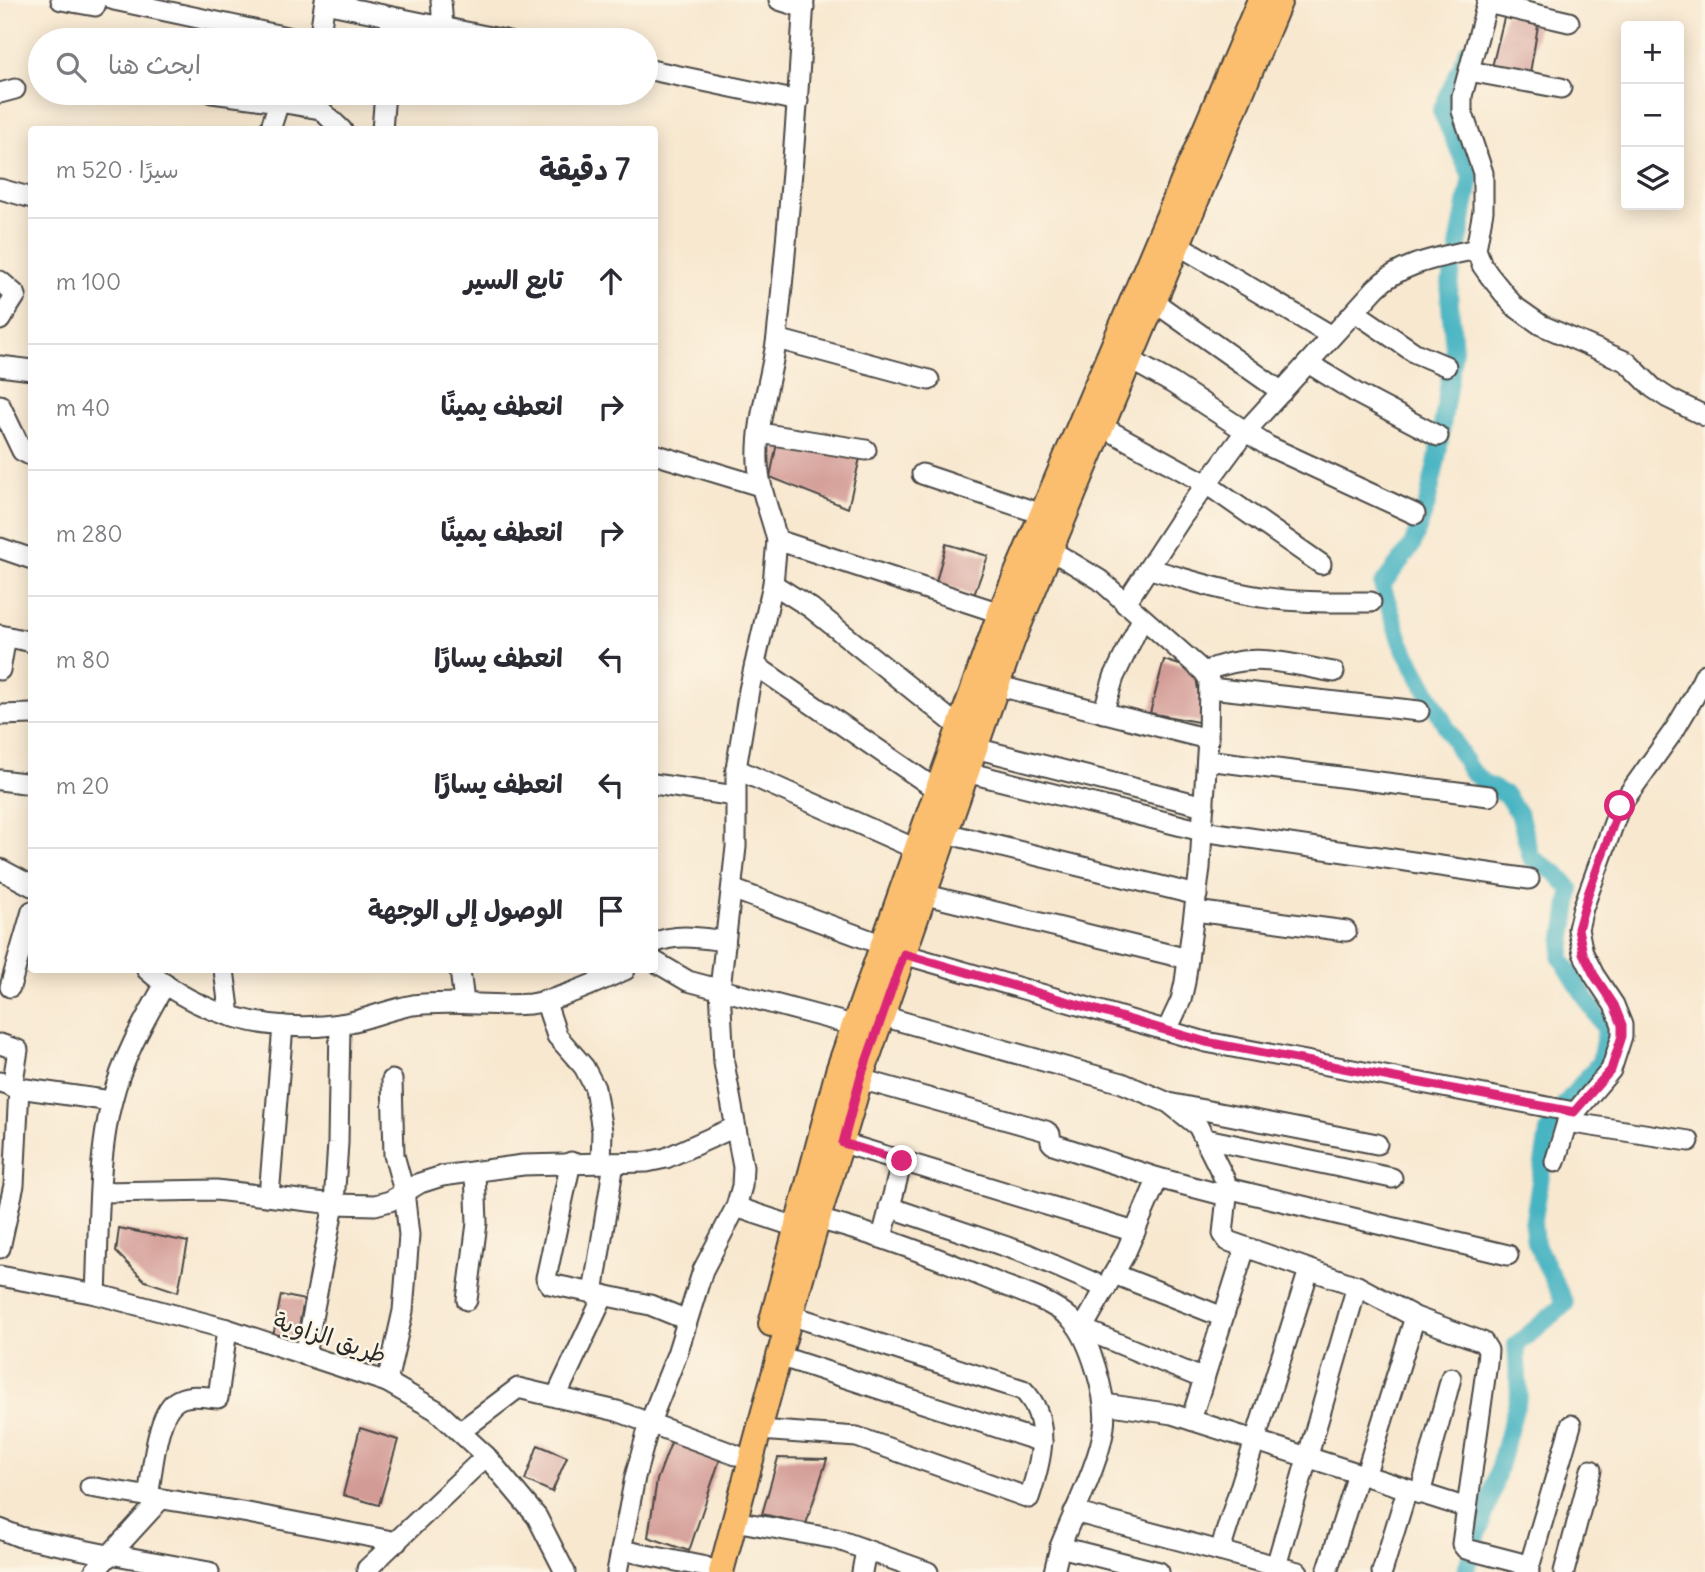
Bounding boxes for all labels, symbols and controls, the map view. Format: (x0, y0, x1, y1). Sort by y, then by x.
map controls (1621, 21, 1684, 210)
button: + (1621, 21, 1684, 84)
search box (28, 28, 658, 105)
icon: search (52, 48, 90, 86)
text: ابحث هنا (108, 48, 201, 81)
button: − (1621, 84, 1684, 147)
button: layers (1621, 147, 1684, 210)
text: 7 دقيقة (539, 150, 630, 188)
text: سيرًا · 520 m (56, 155, 179, 184)
icon: ahead (592, 262, 630, 300)
text: تابع السير (464, 263, 563, 296)
text: 100 m (56, 267, 121, 296)
icon: right (592, 388, 630, 426)
text: انعطف يمينًا (441, 389, 563, 422)
text: 40 m (56, 393, 110, 422)
icon: right (592, 514, 630, 552)
text: انعطف يمينًا (441, 515, 563, 548)
text: 280 m (56, 519, 123, 548)
icon: left (592, 640, 630, 678)
text: انعطف يسارًا (434, 641, 563, 674)
text: 80 m (56, 645, 110, 674)
icon: left (592, 766, 630, 804)
text: انعطف يسارًا (434, 767, 563, 800)
text: 20 m (56, 771, 109, 800)
route start (1604, 790, 1635, 821)
icon: arrive (592, 892, 630, 930)
text: الوصول إلى الوجهة (368, 893, 563, 926)
route end (886, 1145, 917, 1176)
street label: طريق الزاوية (270, 1305, 391, 1369)

